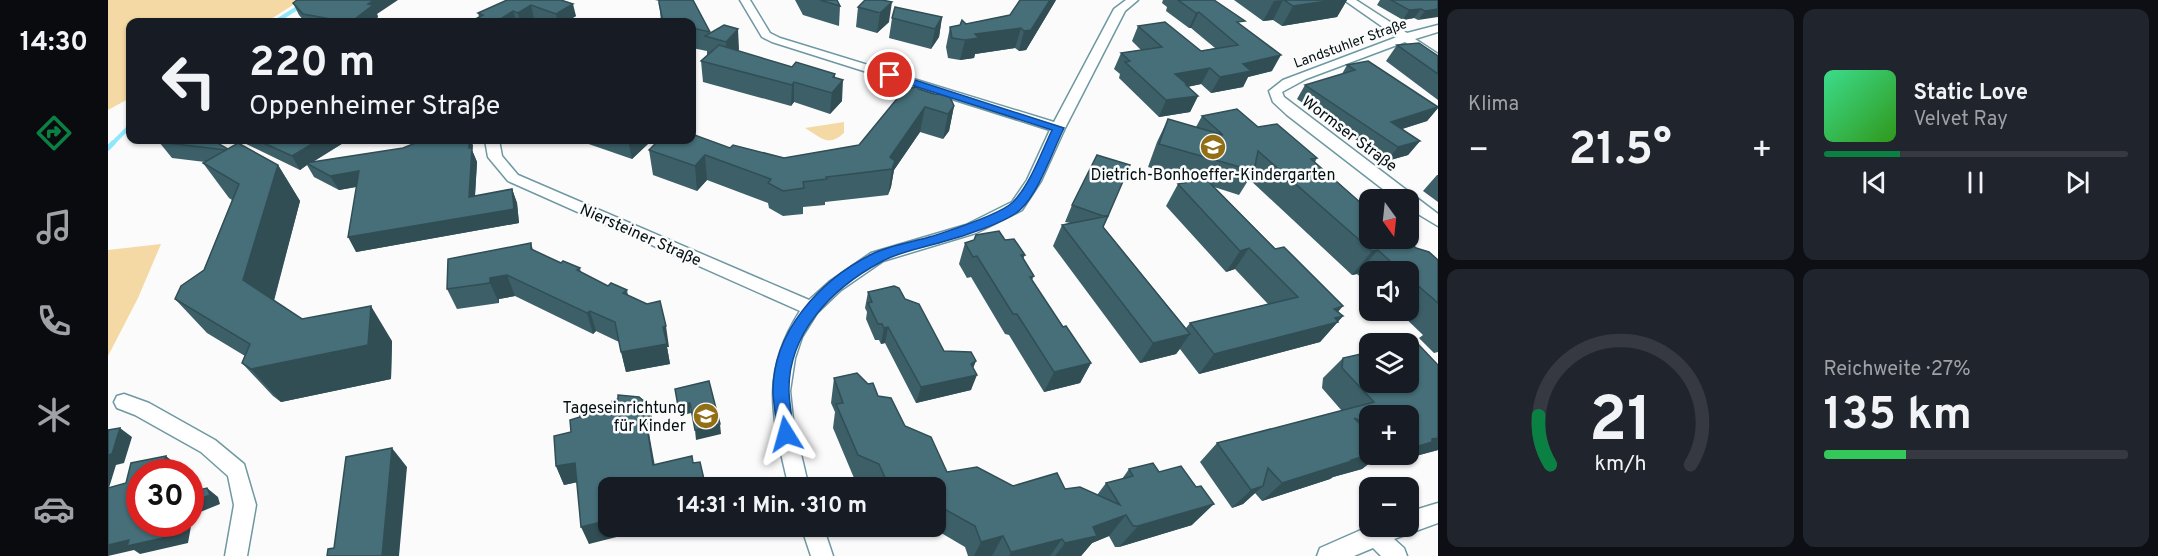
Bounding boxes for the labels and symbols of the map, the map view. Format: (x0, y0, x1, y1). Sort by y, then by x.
street label: Landstuhler Straße (1292, 16, 1409, 73)
pin (864, 49, 915, 100)
street label: Wormser Straße (1297, 92, 1400, 177)
school or university icon: Dietrich-Bonhoeffer-Kindergarten (1198, 132, 1228, 162)
place label: Dietrich-Bonhoeffer-Kindergarten (1091, 166, 1335, 186)
north arrow (1359, 189, 1419, 249)
street label: Niersteiner Straße (576, 200, 704, 272)
place label: Tageseinrichtung für Kinder (562, 399, 686, 437)
school or university icon: Tageseinrichtung für Kinder (691, 401, 721, 431)
position arrow (754, 402, 818, 466)
speed limit sign: 30 (126, 459, 204, 537)

